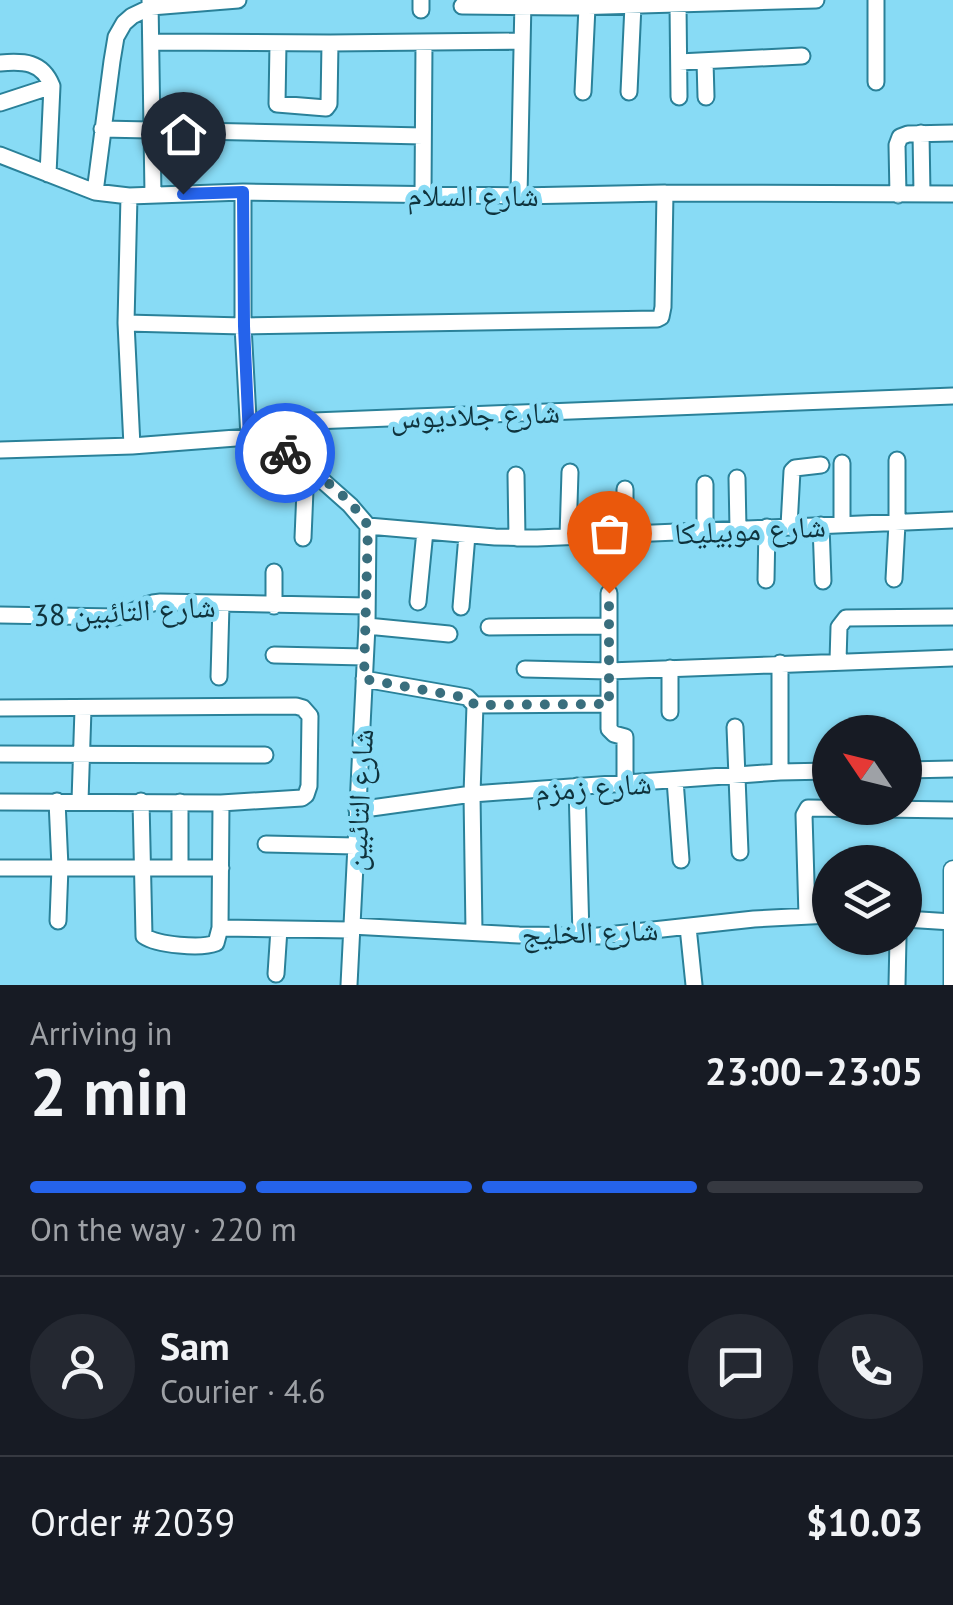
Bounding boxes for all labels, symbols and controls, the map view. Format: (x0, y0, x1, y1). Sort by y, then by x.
pin (141, 92, 226, 195)
icon: home (156, 107, 211, 162)
street label: شارع السلام (407, 175, 539, 215)
street label: شارع جلاديوس (390, 392, 560, 437)
courier (235, 403, 335, 503)
icon: bike (258, 426, 313, 481)
pin (567, 491, 652, 594)
icon: bag (582, 506, 637, 561)
street label: شارع موبيليكا (673, 506, 827, 553)
street label: شارع التائبين 38 (32, 586, 216, 635)
north arrow (812, 715, 922, 825)
map controls (812, 715, 922, 955)
street label: شارع التائبين (335, 728, 382, 872)
street label: شارع زمزم (533, 762, 653, 811)
button: layers (812, 845, 922, 955)
street label: شارع الخليج (521, 909, 659, 954)
text: Arriving in (30, 1012, 172, 1054)
text: 23:00–23:05 (705, 1046, 923, 1095)
text: 2 min (30, 1049, 189, 1133)
text: On the way · 220 m (30, 1208, 297, 1250)
button: person (30, 1314, 135, 1419)
button: chat (688, 1314, 793, 1419)
button: phone (818, 1314, 923, 1419)
text: Sam (160, 1321, 230, 1370)
text: Courier · 4.6 (160, 1370, 326, 1412)
text: Order #2039 (30, 1497, 235, 1546)
text: $10.03 (806, 1497, 923, 1546)

